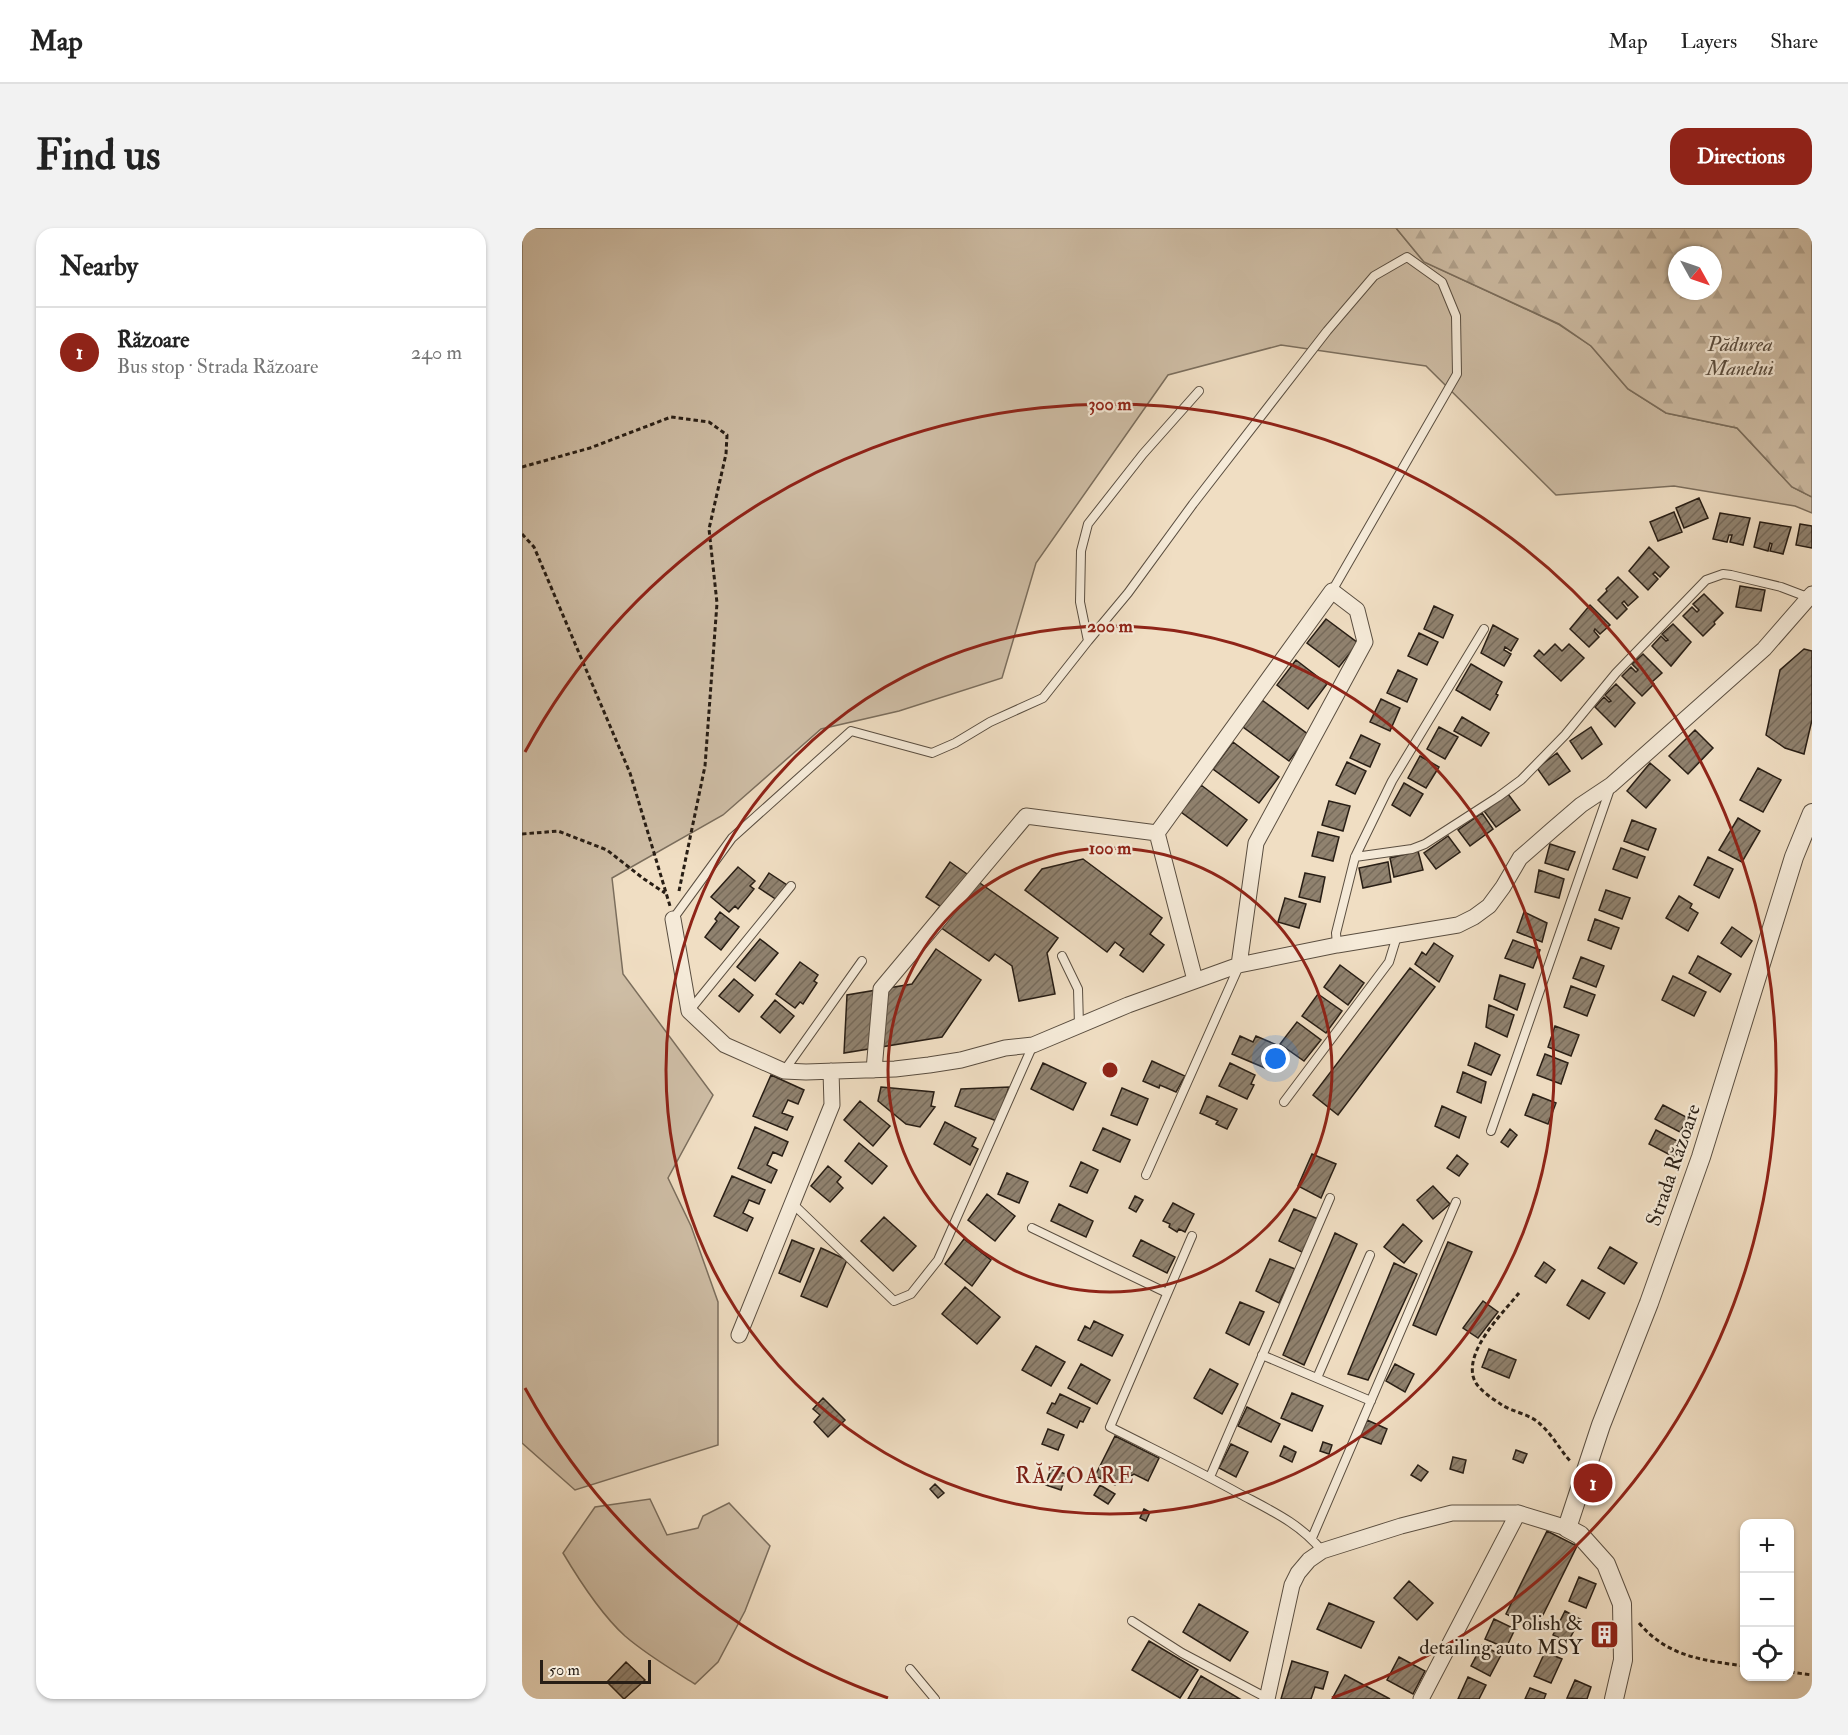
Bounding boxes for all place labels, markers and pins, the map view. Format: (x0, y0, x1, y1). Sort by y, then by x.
centre of rings (1100, 1060, 1120, 1080)
pin: 1 (1574, 1460, 1612, 1506)
place label: Polish & detailing auto MSY (1419, 1610, 1584, 1661)
building icon: Polish & detailing auto MSY (1588, 1619, 1620, 1651)

